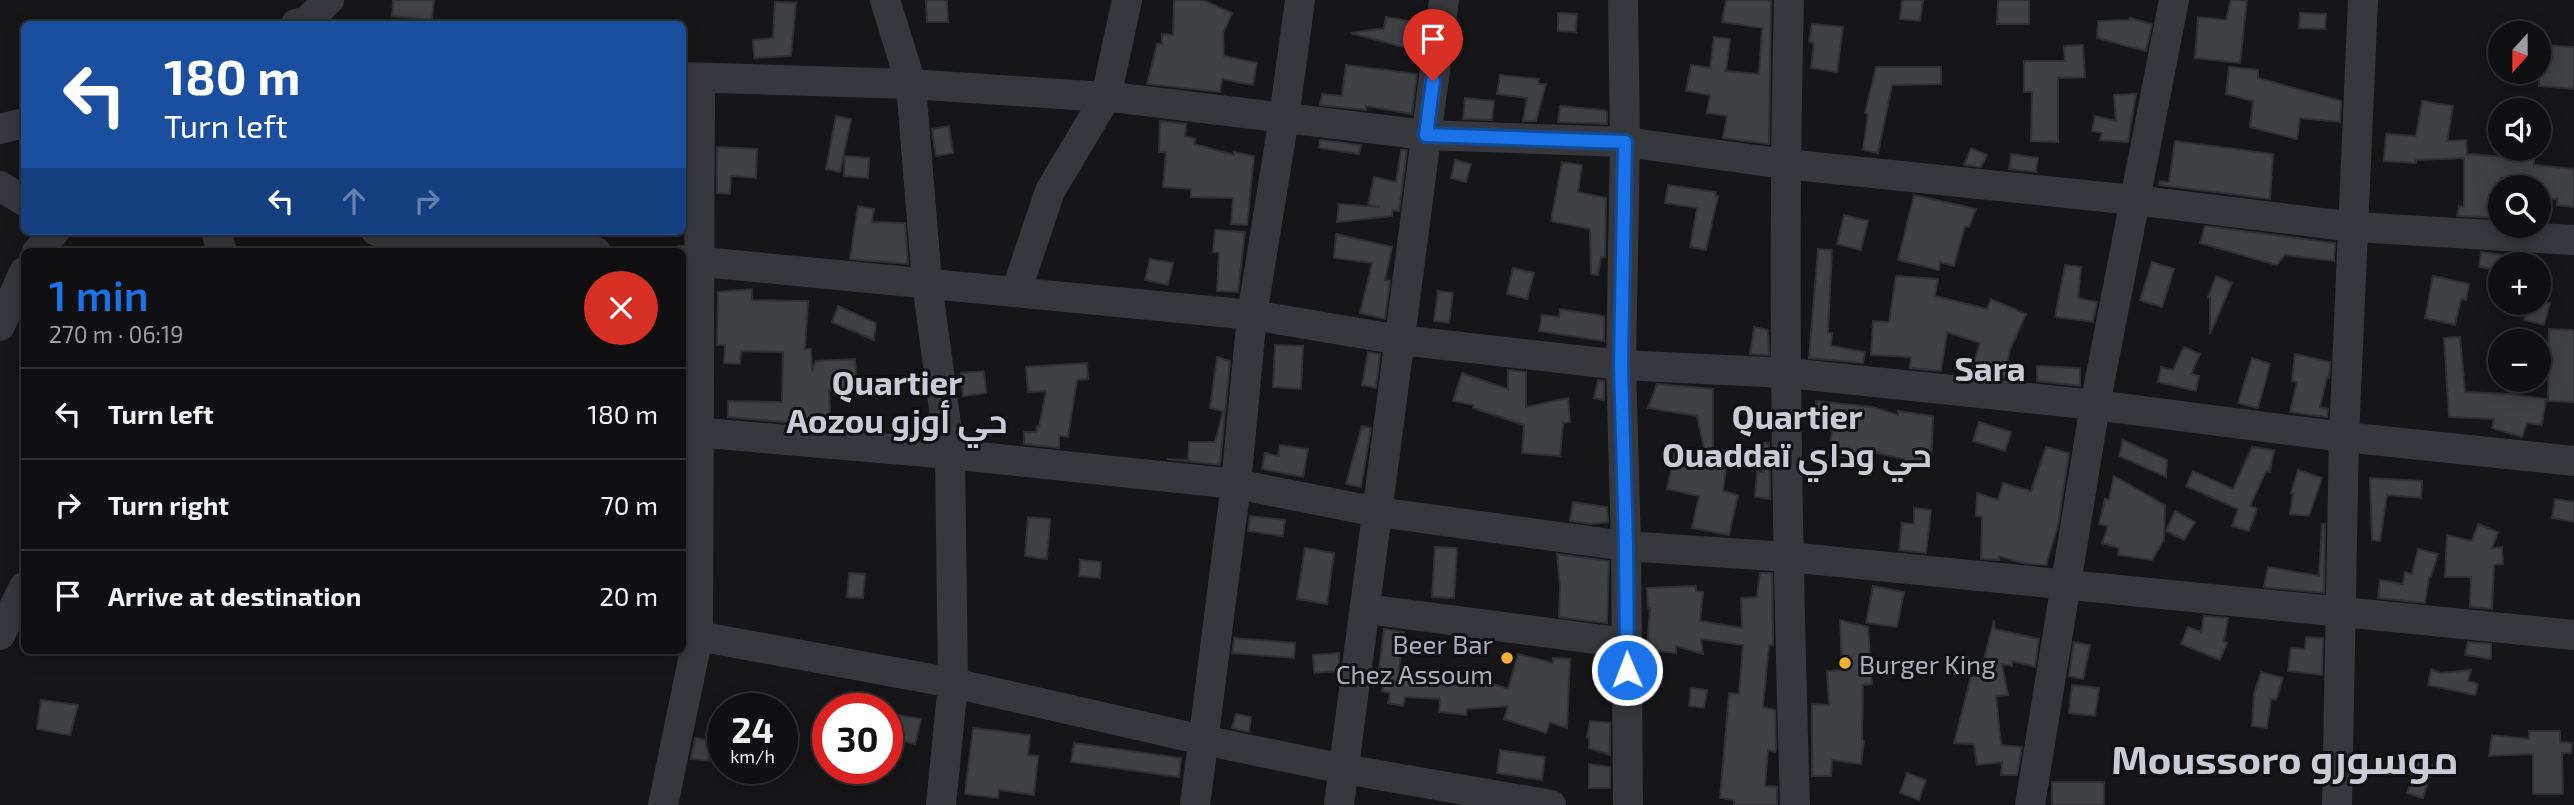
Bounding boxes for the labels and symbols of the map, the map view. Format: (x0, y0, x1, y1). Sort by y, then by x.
pin (1403, 9, 1463, 81)
north arrow (2488, 21, 2552, 84)
district label: Sara (1955, 348, 2025, 388)
district label: Quartier Aozou حي أوزو (787, 362, 1007, 448)
district label: Quartier Ouaddaï حي وداي (1662, 396, 1932, 482)
place label: Beer Bar Chez Assoum (1336, 628, 1493, 689)
position arrow (1590, 633, 1664, 707)
place label: Burger King (1859, 648, 1996, 679)
marker: Beer Bar Chez Assoum (1499, 650, 1515, 666)
marker: Burger King (1837, 655, 1853, 671)
speed limit sign: 30 (812, 693, 903, 784)
district label: Moussoro موسورو (2111, 734, 2459, 784)

